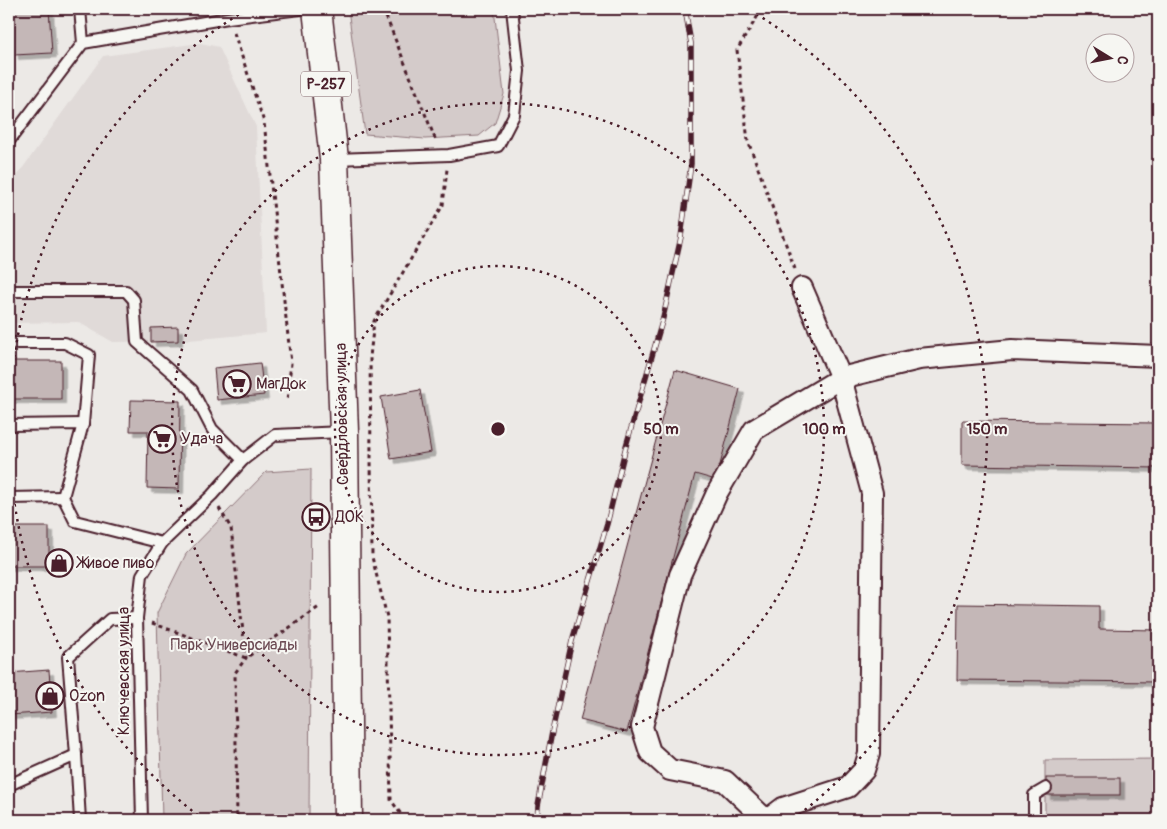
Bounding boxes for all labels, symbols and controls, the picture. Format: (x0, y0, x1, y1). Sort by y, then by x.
north arrow (1084, 32, 1134, 82)
text: С (1113, 54, 1131, 66)
road number: Р-257 (301, 72, 351, 96)
street label: Свердловская улица (331, 343, 353, 485)
supermarket icon: МагДок (222, 369, 252, 399)
place label: МагДок (256, 374, 307, 394)
centre of rings (489, 420, 507, 438)
text: 50 m (644, 420, 678, 439)
text: 100 m (803, 420, 845, 439)
text: 150 m (967, 420, 1007, 439)
supermarket icon: Удача (147, 424, 177, 454)
place label: Удача (181, 429, 223, 449)
bus stop icon: ДОК (301, 502, 331, 532)
place label: ДОК (334, 507, 364, 527)
shop icon: Живое пиво (44, 548, 74, 578)
place label: Живое пиво (75, 553, 155, 573)
street label: Ключевская улица (114, 607, 134, 735)
park label: Парк Универсиады (171, 635, 297, 655)
shop icon: Ozon (35, 681, 65, 711)
place label: Ozon (69, 686, 105, 706)

